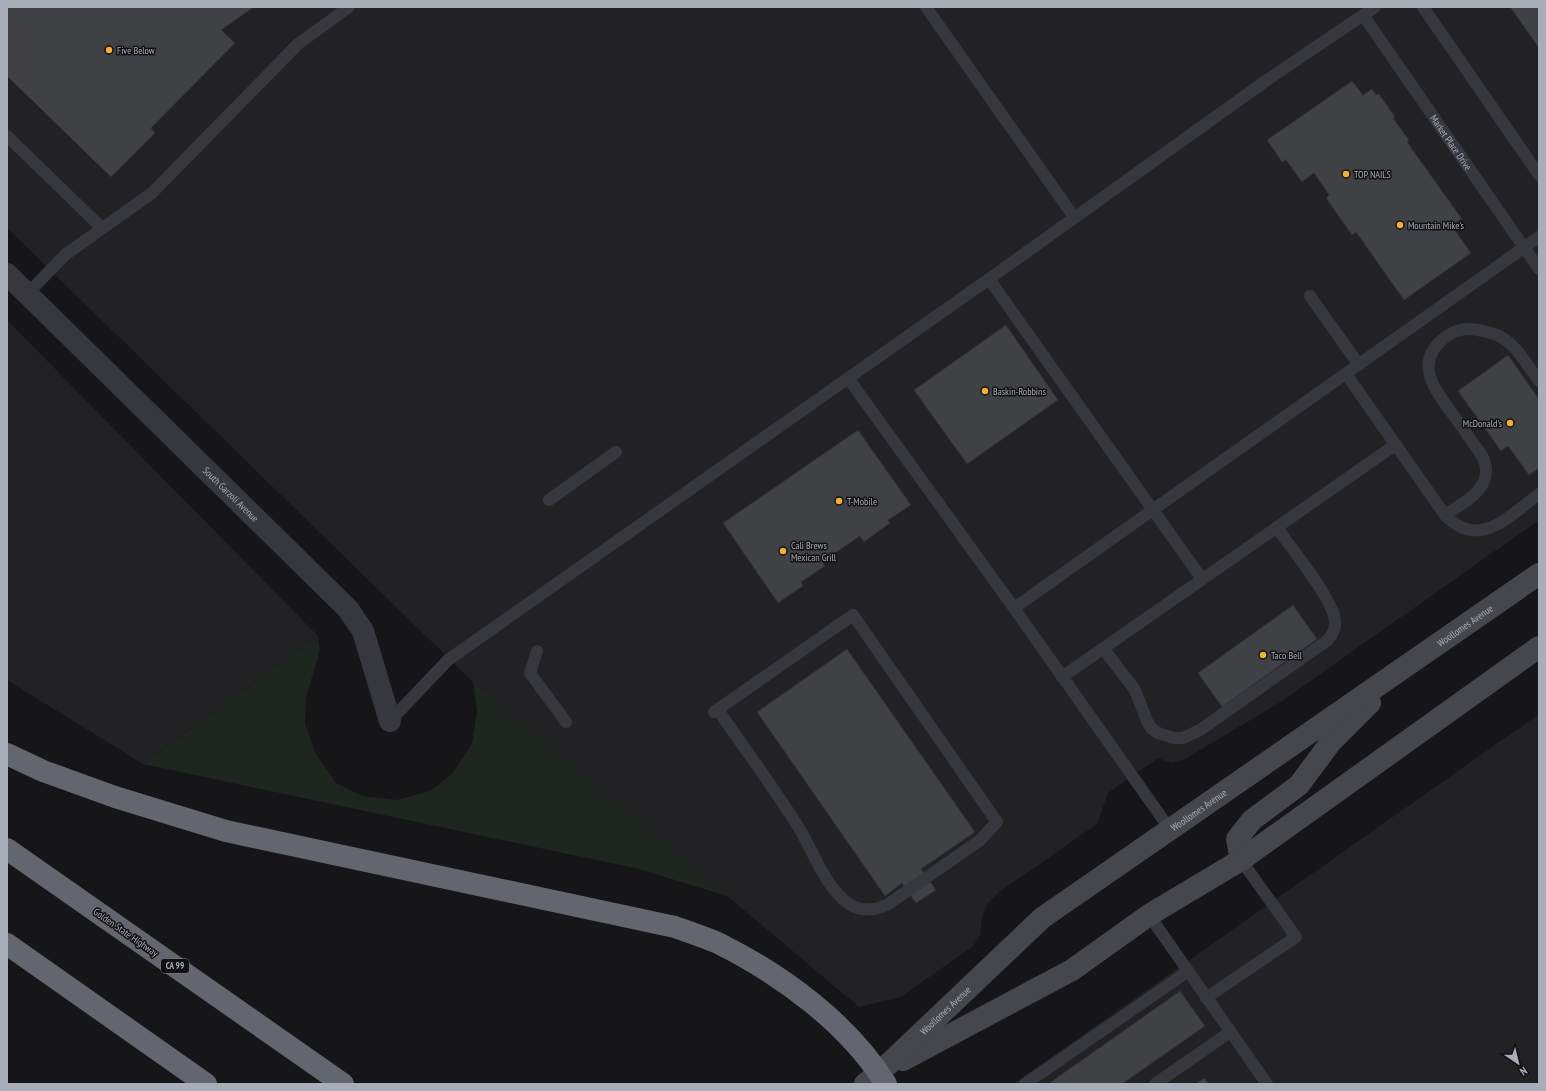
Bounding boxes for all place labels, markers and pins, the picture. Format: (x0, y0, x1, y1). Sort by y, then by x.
place label: Five Below (117, 44, 155, 57)
marker: Five Below (104, 45, 114, 55)
place label: TOP NAILS (1354, 168, 1391, 181)
marker: TOP NAILS (1341, 169, 1351, 179)
place label: Mountain Mike's (1408, 219, 1464, 232)
marker: Mountain Mike's (1395, 220, 1405, 230)
place label: Baskin-Robbins (993, 385, 1046, 398)
marker: Baskin-Robbins (980, 386, 990, 396)
place label: McDonald's (1463, 417, 1503, 430)
marker: McDonald's (1505, 418, 1515, 428)
place label: T-Mobile (847, 495, 877, 508)
marker: T-Mobile (834, 496, 844, 506)
place label: Cali Brews Mexican Grill (791, 539, 837, 564)
marker: Cali Brews Mexican Grill (778, 546, 788, 556)
place label: Taco Bell (1271, 649, 1303, 662)
marker: Taco Bell (1258, 650, 1268, 660)

